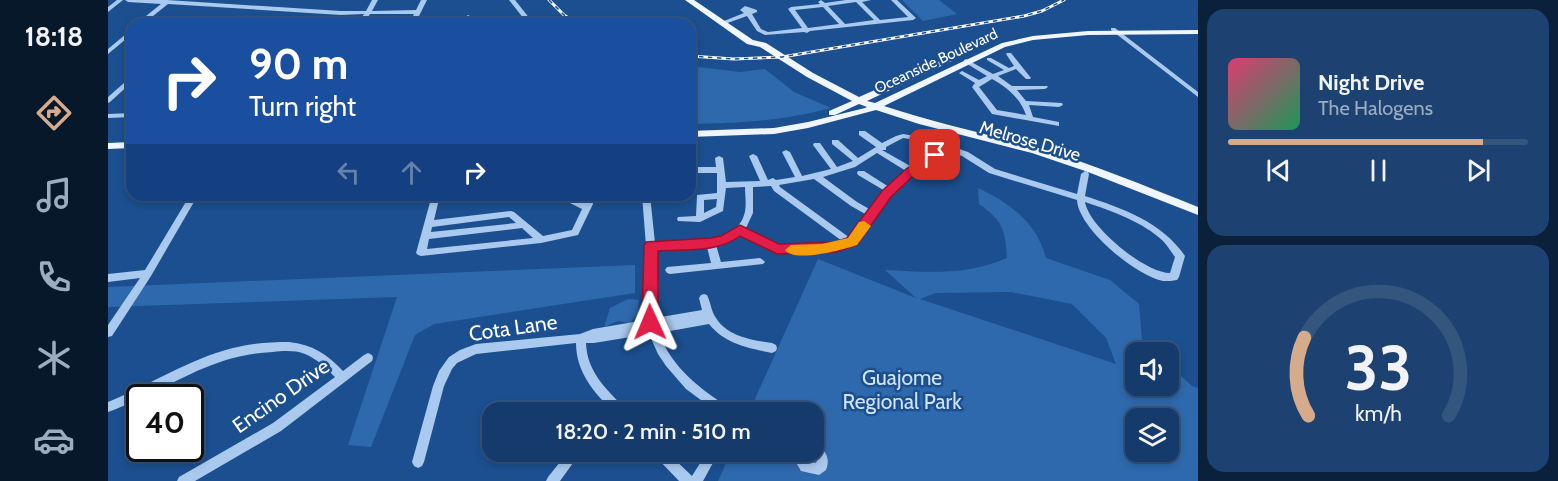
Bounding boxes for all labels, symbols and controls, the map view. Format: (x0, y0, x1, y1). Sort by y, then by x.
text: 18:18 (25, 20, 83, 53)
street label: Oceanside Boulevard (872, 25, 1000, 97)
text: 90 m (249, 38, 348, 90)
icon: right (150, 42, 228, 120)
text: Night Drive (1318, 69, 1424, 96)
text: Turn right (249, 90, 356, 123)
icon: directions (33, 92, 75, 134)
text: The Halogens (1318, 96, 1433, 120)
street label: Melrose Drive (977, 116, 1083, 166)
pin (909, 129, 960, 180)
icon: arrive (918, 138, 951, 171)
icon: previous (1262, 154, 1295, 187)
icon: pause (1362, 154, 1395, 187)
icon: next (1462, 154, 1495, 187)
icon: left (332, 156, 365, 189)
icon: ahead (395, 156, 428, 189)
icon: right (458, 156, 491, 189)
icon: music (33, 174, 75, 216)
icon: phone (33, 256, 75, 298)
position arrow (618, 290, 682, 354)
street label: Cota Lane (467, 309, 559, 346)
text: 33 (1344, 330, 1412, 406)
icon: climate (33, 337, 75, 379)
map controls (1125, 342, 1179, 462)
button: sound (1125, 342, 1179, 396)
street label: Encino Drive (228, 353, 334, 438)
park label: Guajome Regional Park (842, 365, 962, 414)
speed limit sign: 40 (126, 384, 204, 462)
text: km/h (1355, 400, 1401, 426)
button: layers (1125, 408, 1179, 462)
text: 18:20 · 2 min · 510 m (555, 418, 751, 445)
icon: car (33, 419, 75, 461)

